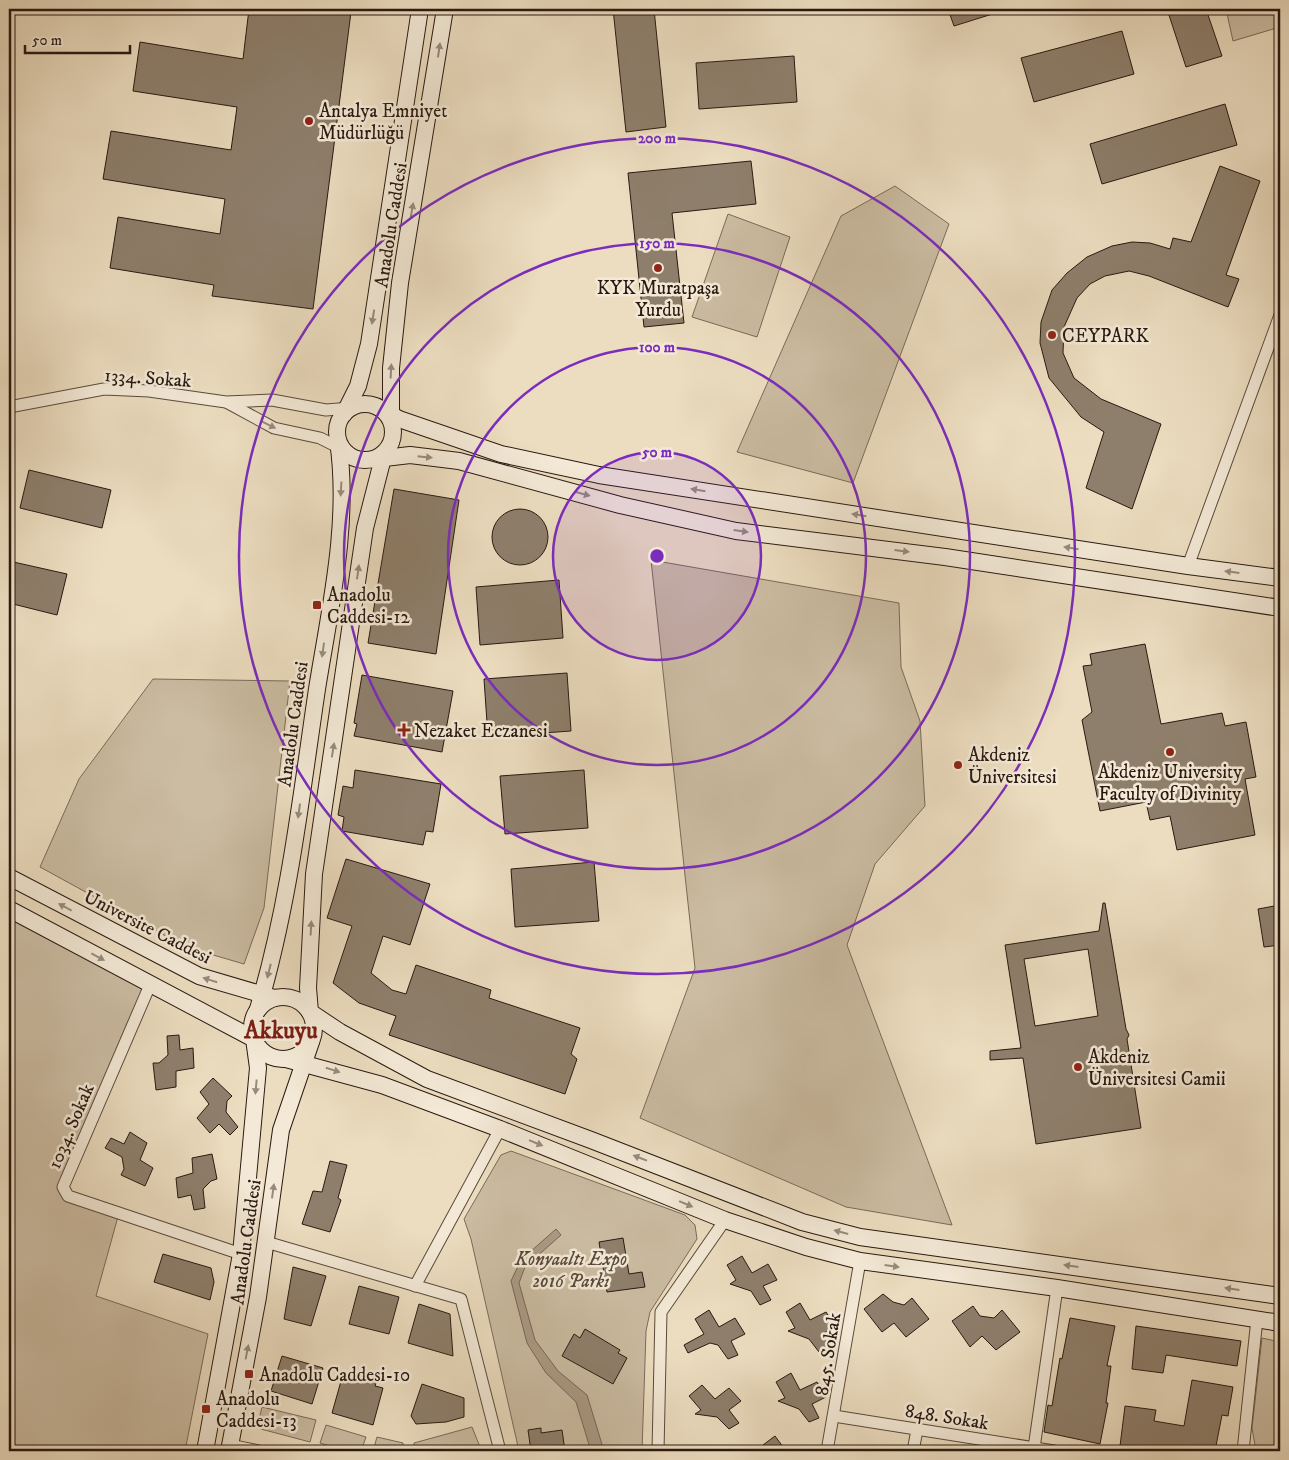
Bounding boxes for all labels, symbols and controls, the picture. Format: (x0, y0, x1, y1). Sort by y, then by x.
scale bar (25, 22, 130, 54)
text: 50 m (32, 31, 62, 50)
one-way arrow (435, 42, 443, 58)
place label: Antalya Emniyet Müdürlüğü (319, 100, 447, 145)
marker: Antalya Emniyet Müdürlüğü (303, 115, 315, 127)
text: 200 m (638, 129, 677, 148)
street label: Anadolu Caddesi (370, 161, 413, 289)
one-way arrow (409, 202, 417, 218)
text: 150 m (639, 234, 675, 253)
marker: KYK Muratpaşa Yurdu (652, 262, 664, 274)
place label: KYK Muratpaşa Yurdu (597, 277, 719, 322)
one-way arrow (369, 309, 377, 325)
place label: CEYPARK (1062, 325, 1150, 348)
marker: CEYPARK (1046, 329, 1058, 341)
text: 100 m (639, 338, 676, 357)
one-way arrow (387, 363, 395, 379)
street label: 1334. Sokak (104, 364, 193, 393)
one-way arrow (262, 421, 276, 429)
text: 50 m (641, 443, 673, 462)
one-way arrow (417, 453, 433, 461)
one-way arrow (337, 481, 345, 497)
one-way arrow (690, 486, 706, 494)
one-way arrow (575, 491, 590, 499)
one-way arrow (850, 511, 866, 519)
one-way arrow (733, 527, 749, 535)
one-way arrow (1063, 544, 1079, 552)
centre of rings (648, 547, 666, 565)
one-way arrow (894, 547, 910, 555)
one-way arrow (355, 563, 363, 579)
one-way arrow (1224, 568, 1240, 576)
place label: Anadolu Caddesi-12 (327, 584, 410, 629)
marker: Anadolu Caddesi-12 (311, 599, 323, 611)
one-way arrow (319, 643, 327, 659)
street label: Anadolu Caddesi (273, 660, 314, 788)
place label: Nezaket Eczanesi (414, 720, 548, 743)
marker: Nezaket Eczanesi (398, 724, 410, 736)
one-way arrow (329, 741, 337, 757)
place label: Akdeniz Üniversitesi (968, 744, 1057, 789)
marker: Akdeniz University Faculty of Divinity (1164, 746, 1176, 758)
marker: Akdeniz Üniversitesi (952, 759, 964, 771)
place label: Akdeniz University Faculty of Divinity (1098, 761, 1243, 806)
one-way arrow (295, 803, 303, 819)
street label: Universite Caddesi (80, 885, 215, 969)
one-way arrow (58, 903, 73, 911)
one-way arrow (307, 920, 315, 936)
one-way arrow (91, 953, 105, 961)
one-way arrow (265, 963, 273, 978)
one-way arrow (203, 975, 218, 983)
district label: Akkuyu (243, 1016, 318, 1046)
place label: Akdeniz Üniversitesi Camii (1088, 1046, 1226, 1091)
marker: Akdeniz Üniversitesi Camii (1072, 1061, 1084, 1073)
one-way arrow (326, 1067, 341, 1075)
one-way arrow (252, 1079, 260, 1095)
street label: 1034. Sokak (43, 1080, 100, 1173)
one-way arrow (529, 1139, 544, 1147)
one-way arrow (632, 1154, 647, 1162)
street label: Anadolu Caddesi (226, 1178, 267, 1306)
one-way arrow (269, 1183, 277, 1199)
one-way arrow (679, 1200, 694, 1208)
one-way arrow (834, 1228, 849, 1236)
park label: Konyaaltı Expo 2016 Parkı (514, 1248, 627, 1293)
one-way arrow (884, 1262, 900, 1270)
one-way arrow (1063, 1262, 1079, 1270)
one-way arrow (1224, 1285, 1240, 1293)
street label: 845. Sokak (811, 1310, 846, 1397)
one-way arrow (244, 1343, 252, 1359)
place label: Anadolu Caddesi-10 (259, 1364, 410, 1387)
marker: Anadolu Caddesi-10 (243, 1368, 255, 1380)
place label: Anadolu Caddesi-13 (216, 1388, 297, 1433)
street label: 848. Sokak (903, 1400, 991, 1436)
marker: Anadolu Caddesi-13 (200, 1403, 212, 1415)

